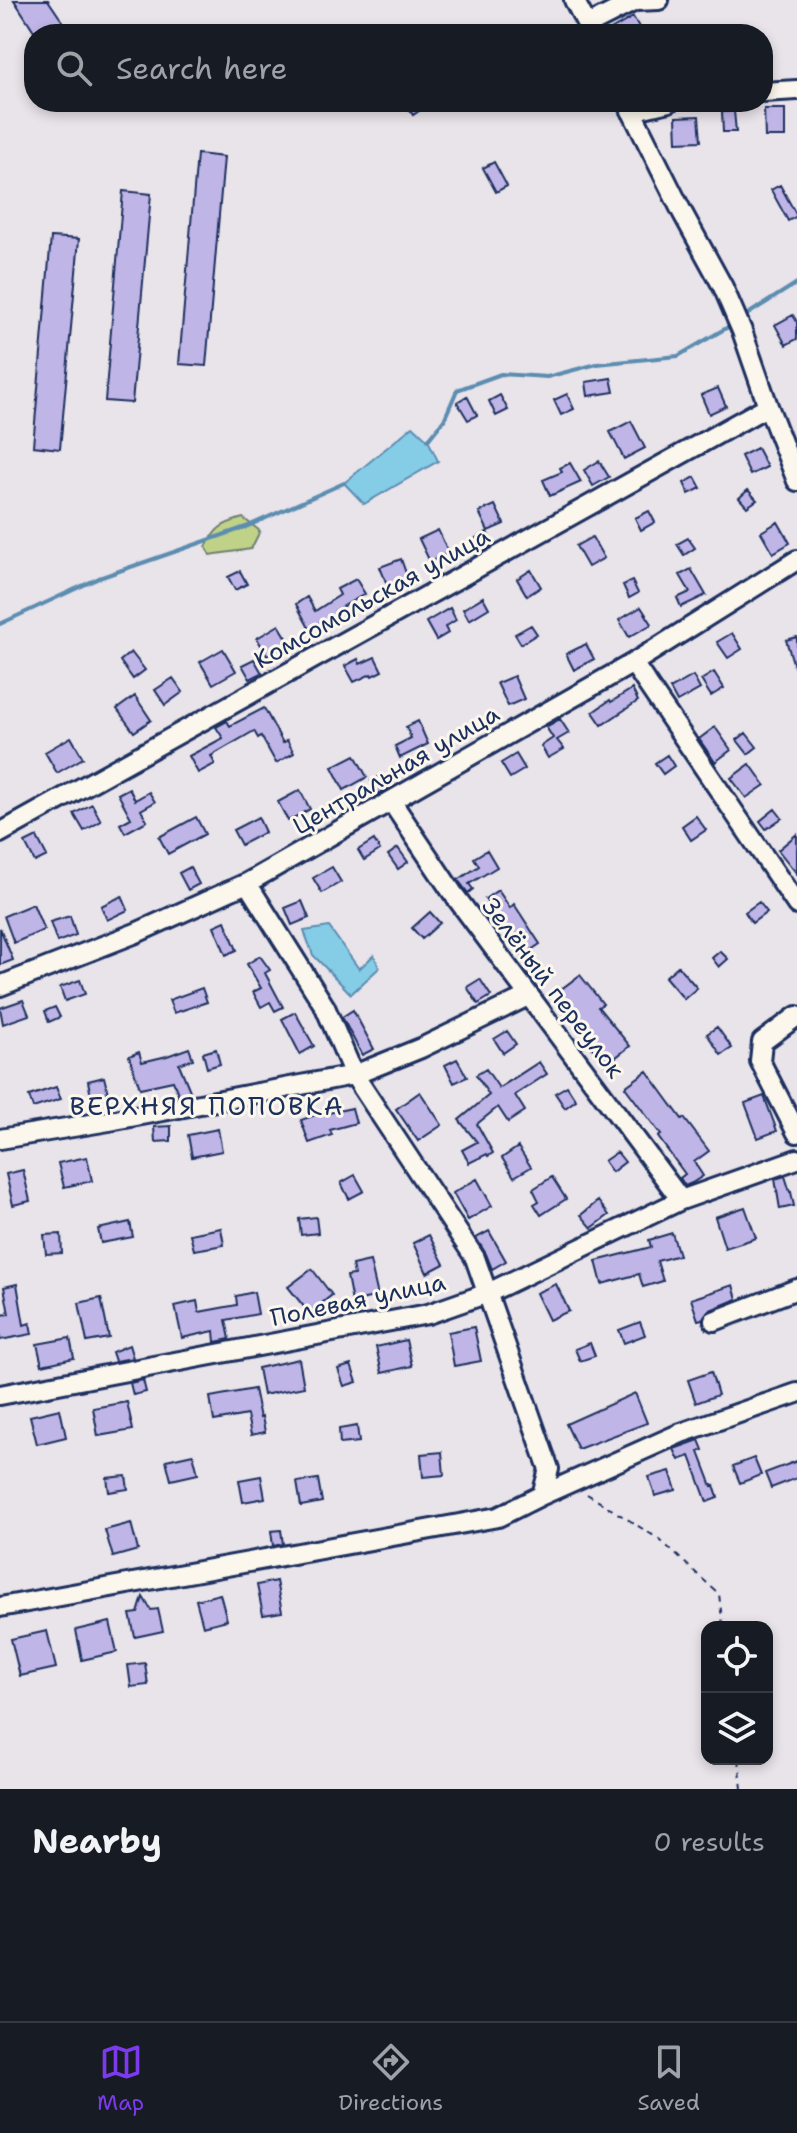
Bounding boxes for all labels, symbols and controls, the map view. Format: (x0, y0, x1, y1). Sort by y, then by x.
search box (24, 24, 773, 112)
icon: search (52, 46, 96, 90)
text: Search here (116, 48, 287, 89)
street label: Комсомольская улица (248, 520, 496, 676)
street label: Центральная улица (287, 698, 505, 842)
street label: Зелёный переулок (475, 891, 632, 1085)
district label: ВЕРХНЯЯ ПОПОВКА (69, 1088, 345, 1123)
street label: Полевая улица (268, 1266, 449, 1334)
map controls (701, 1621, 773, 1765)
button: locate (701, 1621, 773, 1693)
button: layers (701, 1693, 773, 1765)
text: Nearby (32, 1818, 162, 1864)
text: 0 results (653, 1824, 765, 1859)
tab: Map (97, 2040, 144, 2117)
tab: Directions (338, 2040, 443, 2117)
tab: Saved (637, 2040, 700, 2117)

